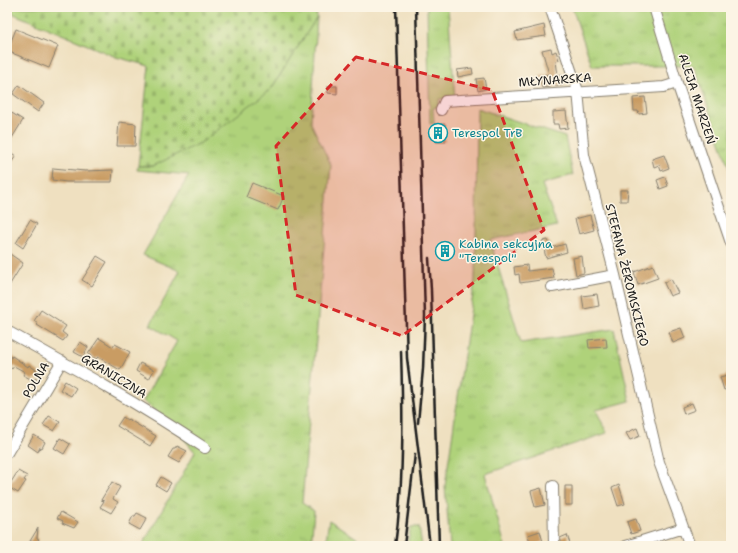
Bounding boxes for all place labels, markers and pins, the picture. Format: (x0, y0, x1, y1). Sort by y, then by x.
building icon: Terespol TrB (427, 122, 449, 144)
place label: Terespol TrB (452, 125, 522, 141)
place label: Kabina sekcyjna "Terespol" (459, 236, 553, 266)
building icon: Kabina sekcyjna "Terespol" (434, 240, 456, 262)

